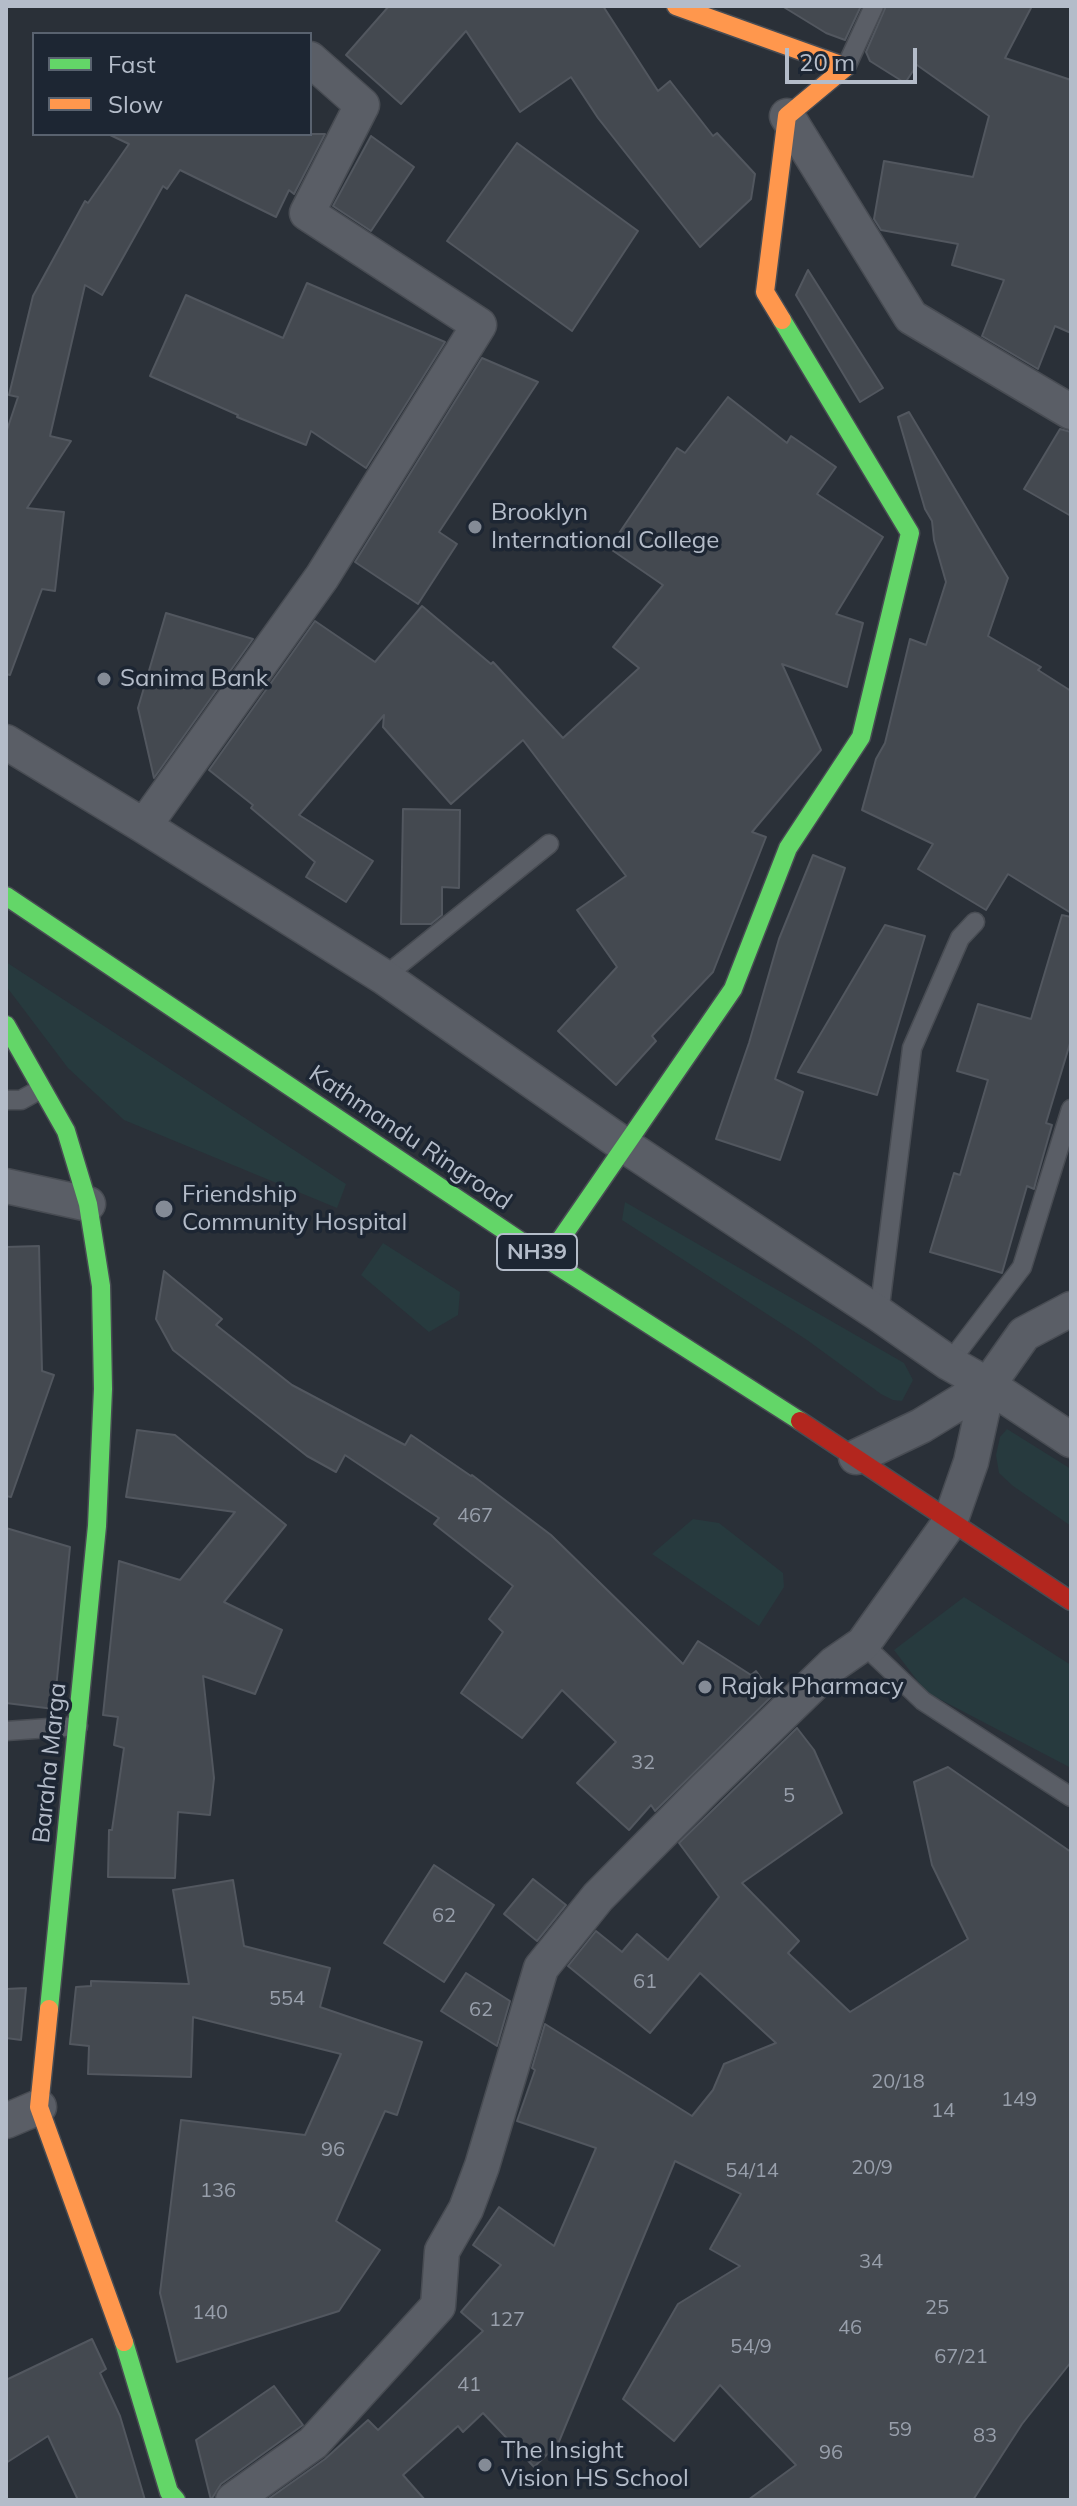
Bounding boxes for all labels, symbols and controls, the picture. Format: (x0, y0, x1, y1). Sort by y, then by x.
legend (32, 32, 312, 136)
scale bar (789, 32, 921, 82)
text: 20 m (799, 47, 855, 77)
text: Fast (108, 49, 156, 79)
text: Slow (108, 89, 163, 119)
place label: Brooklyn International College (491, 499, 719, 555)
marker: Brooklyn International College (466, 518, 484, 536)
place label: Sanima Bank (120, 665, 268, 693)
marker: Sanima Bank (95, 670, 113, 688)
street label: Kathmandu Ringroad (303, 1060, 517, 1216)
place label: Friendship Community Hospital (182, 1181, 407, 1237)
marker: Friendship Community Hospital (153, 1198, 175, 1220)
road number: NH39 (497, 1234, 577, 1270)
house number: 467 (457, 1504, 493, 1528)
place label: Rajak Pharmacy (721, 1673, 904, 1701)
marker: Rajak Pharmacy (696, 1678, 714, 1696)
street label: Baraha Marga (27, 1682, 73, 1844)
house number: 32 (631, 1751, 655, 1775)
house number: 5 (783, 1784, 795, 1808)
house number: 62 (432, 1904, 456, 1928)
house number: 61 (633, 1970, 657, 1994)
house number: 554 (269, 1987, 305, 2011)
house number: 62 (469, 1998, 493, 2022)
house number: 20/18 (871, 2070, 925, 2094)
house number: 149 (1001, 2088, 1037, 2112)
house number: 14 (931, 2099, 955, 2123)
house number: 96 (321, 2138, 345, 2162)
house number: 20/9 (851, 2156, 893, 2180)
house number: 54/14 (725, 2159, 779, 2183)
house number: 136 (200, 2179, 236, 2203)
house number: 34 (859, 2250, 883, 2274)
house number: 25 (925, 2296, 949, 2320)
house number: 140 (192, 2301, 228, 2325)
house number: 127 (489, 2308, 525, 2332)
house number: 46 (838, 2316, 862, 2340)
house number: 54/9 (730, 2335, 772, 2359)
house number: 67/21 (934, 2345, 988, 2369)
house number: 41 (457, 2373, 481, 2397)
house number: 59 (888, 2418, 912, 2442)
house number: 83 (973, 2424, 997, 2448)
place label: The Insight Vision HS School (501, 2437, 689, 2493)
house number: 96 (819, 2441, 843, 2465)
marker: The Insight Vision HS School (476, 2456, 494, 2474)

